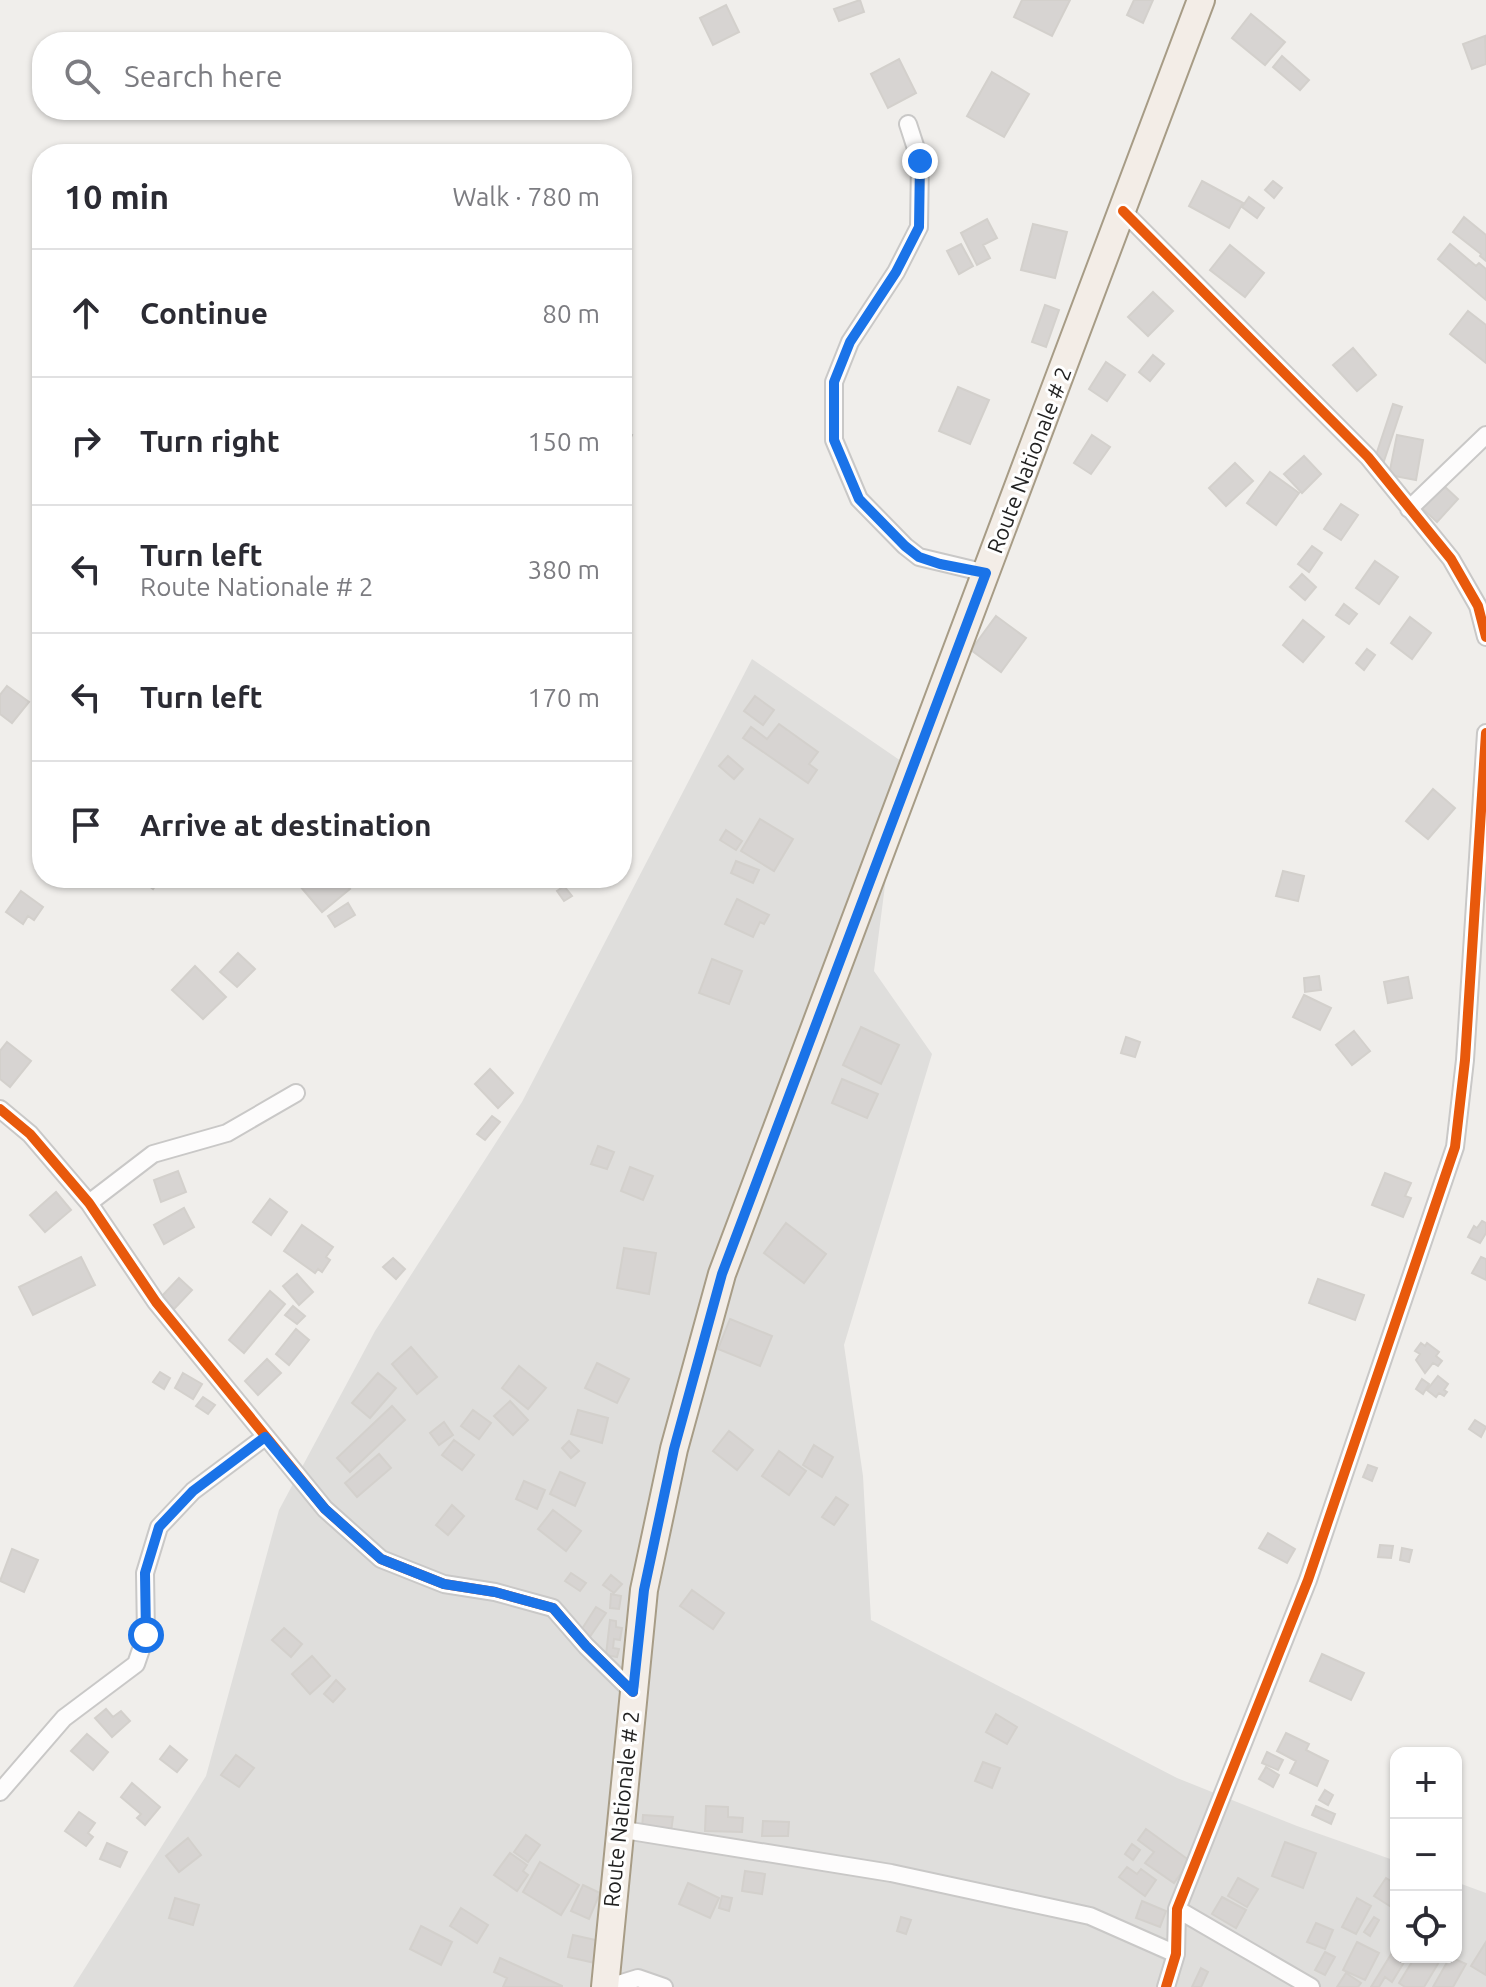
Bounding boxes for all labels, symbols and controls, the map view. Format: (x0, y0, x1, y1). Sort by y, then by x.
search box (32, 32, 632, 120)
icon: search (60, 54, 104, 98)
text: Search here (124, 59, 283, 93)
route end (902, 143, 938, 179)
text: 10 min (64, 177, 169, 215)
text: Walk · 780 m (452, 182, 600, 211)
icon: ahead (64, 291, 108, 335)
text: Continue (140, 296, 268, 330)
text: 80 m (542, 299, 600, 328)
street label: Route Nationale # 2 (981, 363, 1076, 556)
icon: right (64, 419, 108, 463)
text: Turn right (140, 424, 280, 458)
text: 150 m (528, 427, 600, 456)
text: Turn left (140, 538, 262, 572)
icon: left (64, 547, 108, 591)
text: 380 m (528, 555, 600, 584)
text: Route Nationale # 2 (140, 572, 373, 601)
icon: left (64, 675, 108, 719)
text: Turn left (140, 680, 262, 714)
text: 170 m (528, 683, 600, 712)
icon: arrive (64, 803, 108, 847)
text: Arrive at destination (140, 808, 432, 842)
route start (128, 1617, 164, 1653)
street label: Route Nationale # 2 (598, 1709, 643, 1908)
map controls (1390, 1747, 1462, 1963)
button: + (1390, 1747, 1462, 1819)
button: − (1390, 1819, 1462, 1891)
button: locate (1390, 1891, 1462, 1963)

